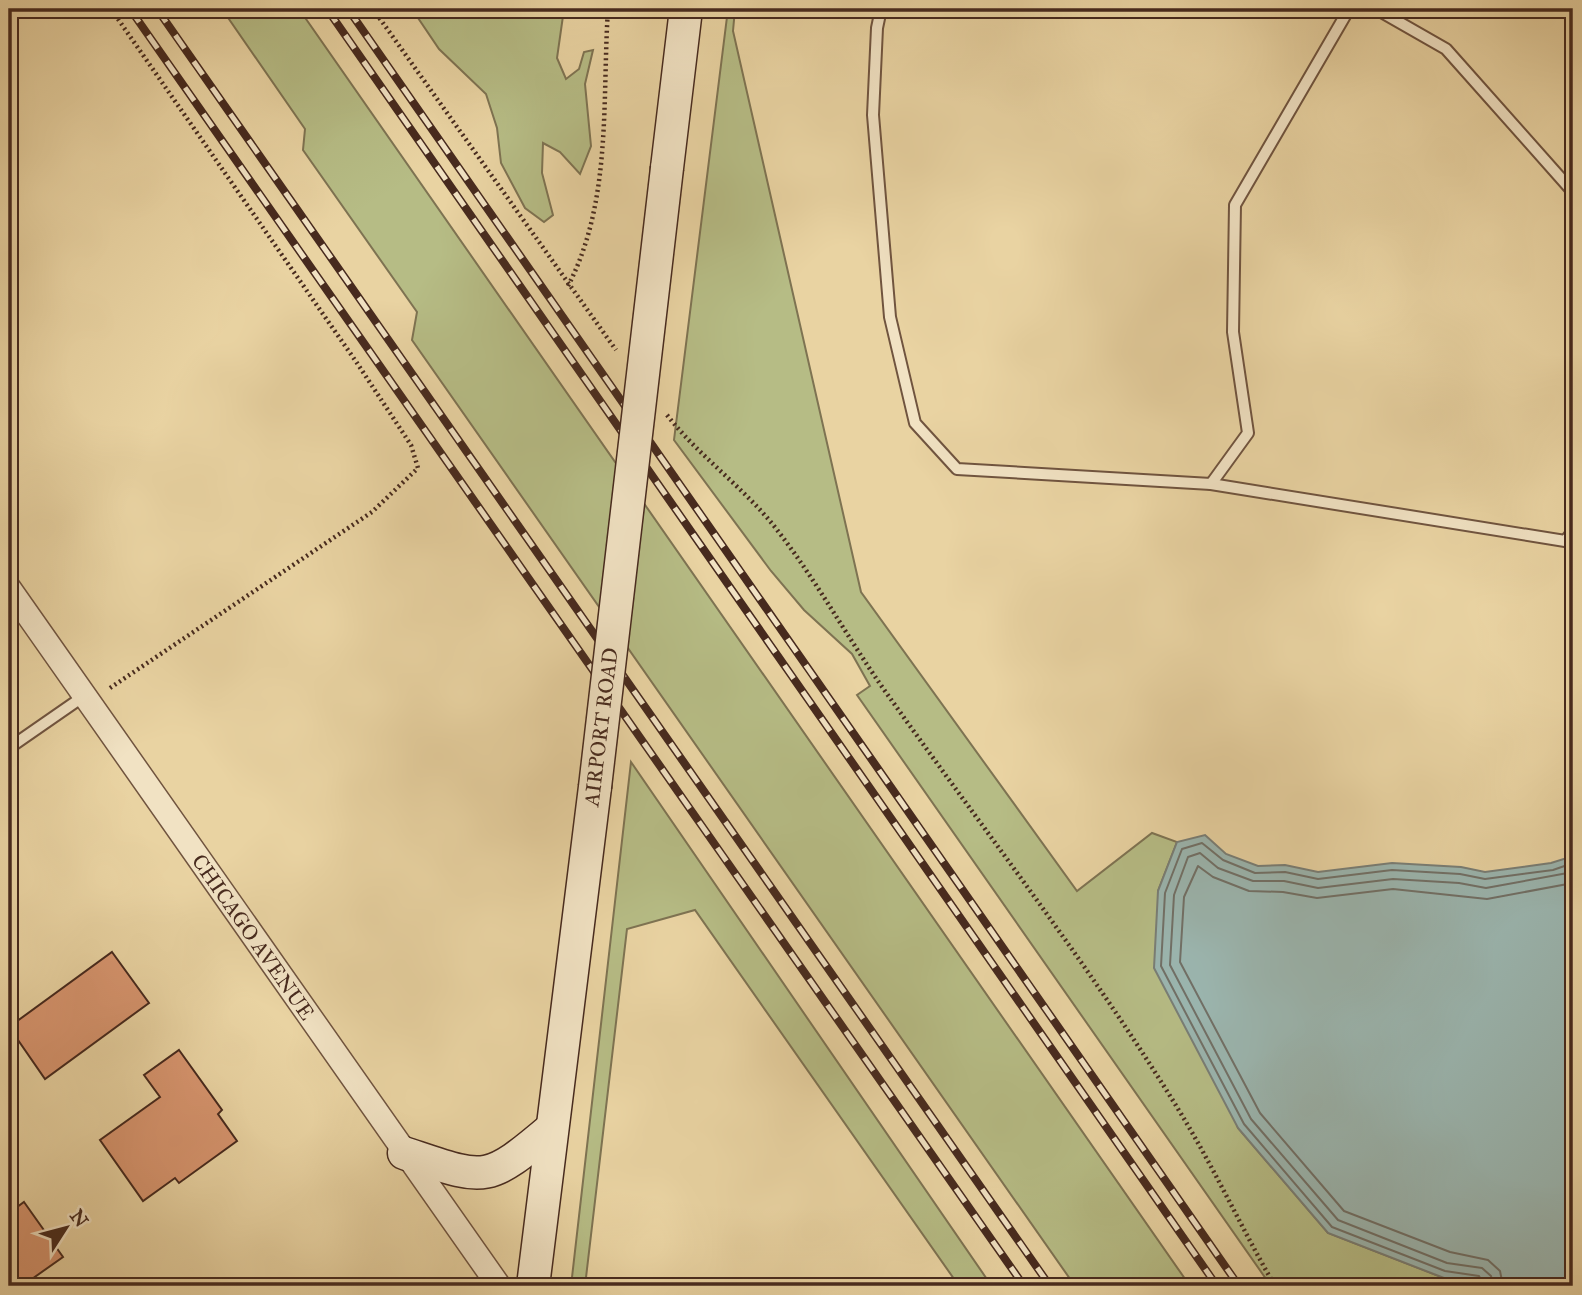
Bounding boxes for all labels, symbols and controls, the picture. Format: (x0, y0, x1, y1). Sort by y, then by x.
street label: AIRPORT ROAD (578, 646, 624, 809)
street label: CHICAGO AVENUE (186, 849, 320, 1025)
north arrow (32, 1194, 102, 1264)
text: N (65, 1205, 93, 1232)

